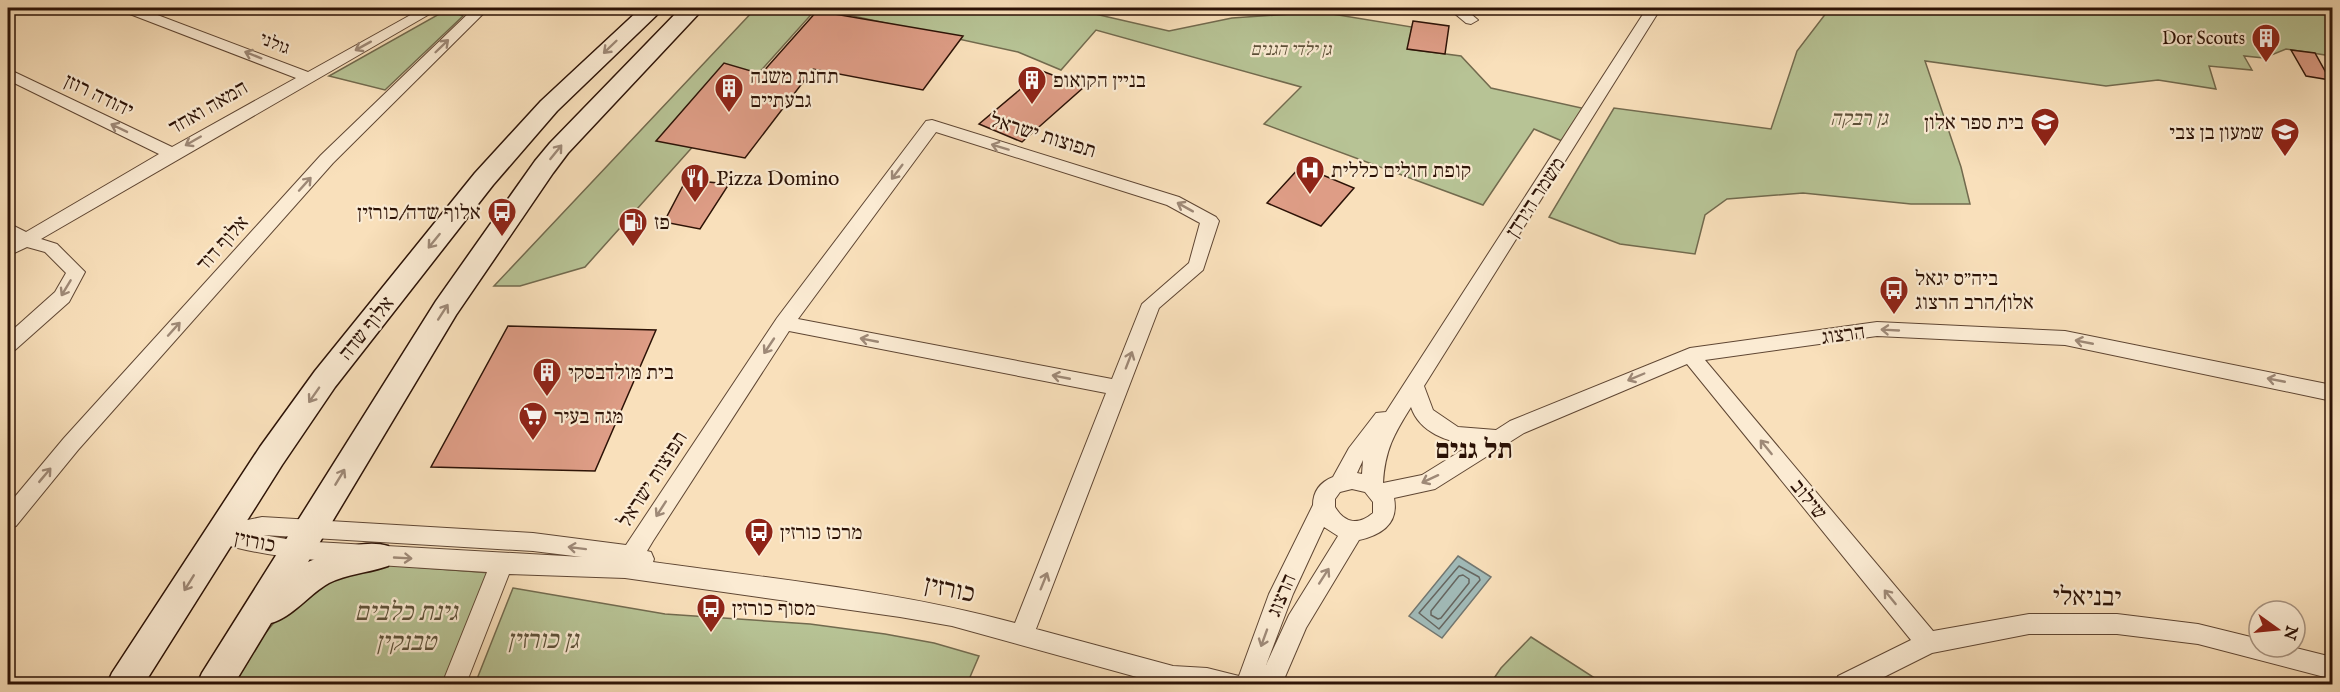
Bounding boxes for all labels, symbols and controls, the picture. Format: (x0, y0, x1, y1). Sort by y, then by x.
building icon: Dor Scouts (2250, 22, 2282, 64)
street label: גולני (256, 28, 293, 61)
place label: Dor Scouts (2162, 28, 2245, 51)
one-way arrow (434, 39, 449, 53)
park label: גן ילדי הגנים (1251, 39, 1332, 62)
one-way arrow (355, 40, 372, 52)
one-way arrow (602, 40, 617, 54)
one-way arrow (244, 49, 263, 60)
place label: תחנת משנה גבעתיים (750, 64, 839, 115)
building icon: בניין הקואופ (1016, 64, 1048, 106)
street label: יהודה רוזן (59, 68, 138, 125)
place label: בניין הקואופ (1053, 68, 1146, 95)
building icon: תחנת משנה גבעתיים (713, 72, 745, 114)
street label: המאה ואחד (164, 75, 253, 142)
park label: גן רבקה (1830, 106, 1890, 133)
school or university icon: בית ספר אלון (2029, 106, 2061, 148)
street label: תפוצות ישראל (986, 107, 1099, 165)
place label: בית ספר אלון (1924, 110, 2024, 137)
school or university icon: שמעון בן צבי (2269, 116, 2301, 158)
place label: שמעון בן צבי (2169, 120, 2264, 147)
one-way arrow (110, 122, 128, 134)
one-way arrow (185, 136, 202, 148)
one-way arrow (991, 141, 1010, 152)
one-way arrow (549, 145, 562, 161)
street label: משמר הירדן (1500, 152, 1572, 243)
hospital icon: קופת חולים כללית (1294, 154, 1326, 196)
place label: קופת חולים כללית (1331, 158, 1471, 185)
restaurant icon: Pizza Domino (679, 162, 711, 204)
one-way arrow (891, 164, 903, 180)
place label: Pizza Domino (716, 166, 839, 193)
one-way arrow (298, 177, 312, 192)
bus stop icon: אלוף שדה/כורזין (486, 196, 518, 238)
place label: אלוף שדה/כורזין (357, 200, 481, 227)
one-way arrow (1177, 201, 1194, 213)
fuel station icon: פז (617, 206, 649, 248)
street label: אלוף דוד (191, 210, 255, 278)
place label: פז (654, 210, 670, 237)
one-way arrow (428, 233, 441, 249)
place label: ביה״ס יגאל אלון/הרב הרצוג (1915, 266, 2034, 317)
bus stop icon: ביה״ס יגאל אלון/הרב הרצוג (1878, 274, 1910, 316)
one-way arrow (60, 279, 72, 296)
street label: אלוף שדה (333, 291, 401, 367)
one-way arrow (438, 304, 450, 321)
street label: הרצוג (1819, 319, 1867, 352)
one-way arrow (167, 322, 181, 337)
one-way arrow (1880, 324, 1900, 335)
one-way arrow (860, 334, 880, 345)
one-way arrow (2075, 336, 2095, 347)
one-way arrow (762, 337, 774, 354)
one-way arrow (1124, 351, 1135, 369)
building icon: בית מולדבסקי (531, 356, 563, 398)
place label: בית מולדבסקי (568, 360, 674, 387)
one-way arrow (1052, 371, 1071, 382)
one-way arrow (1628, 372, 1646, 383)
one-way arrow (2266, 374, 2286, 385)
one-way arrow (308, 386, 320, 402)
supermarket icon: מגה בעיר (517, 400, 549, 442)
place label: מגה בעיר (554, 404, 624, 431)
street label: תפוצות ישראל (612, 426, 695, 533)
district label: תל גנים (1435, 434, 1513, 468)
one-way arrow (1760, 439, 1773, 455)
one-way arrow (38, 467, 51, 483)
one-way arrow (335, 469, 347, 486)
one-way arrow (1422, 474, 1440, 486)
street label: שילוב (1783, 474, 1832, 526)
one-way arrow (655, 500, 667, 516)
bus stop icon: מרכז כורזין (743, 516, 775, 558)
place label: מרכז כורזין (780, 520, 863, 547)
street label: כורזין (232, 525, 278, 560)
one-way arrow (567, 542, 587, 553)
one-way arrow (393, 552, 413, 563)
street label: כורזין (921, 568, 978, 611)
one-way arrow (1318, 568, 1330, 585)
street label: הרצוג (1261, 570, 1303, 621)
one-way arrow (1039, 572, 1050, 590)
one-way arrow (183, 574, 195, 591)
street label: יבניאלי (2052, 580, 2122, 615)
one-way arrow (1884, 590, 1897, 606)
bus stop icon: מסוף כורזין (695, 592, 727, 634)
park label: גינת כלבים טבנקין (354, 596, 459, 659)
place label: מסוף כורזין (732, 596, 816, 623)
north arrow (2247, 599, 2307, 659)
text: N (2278, 622, 2301, 642)
park label: גן כורזין (507, 624, 580, 657)
one-way arrow (1258, 628, 1269, 647)

